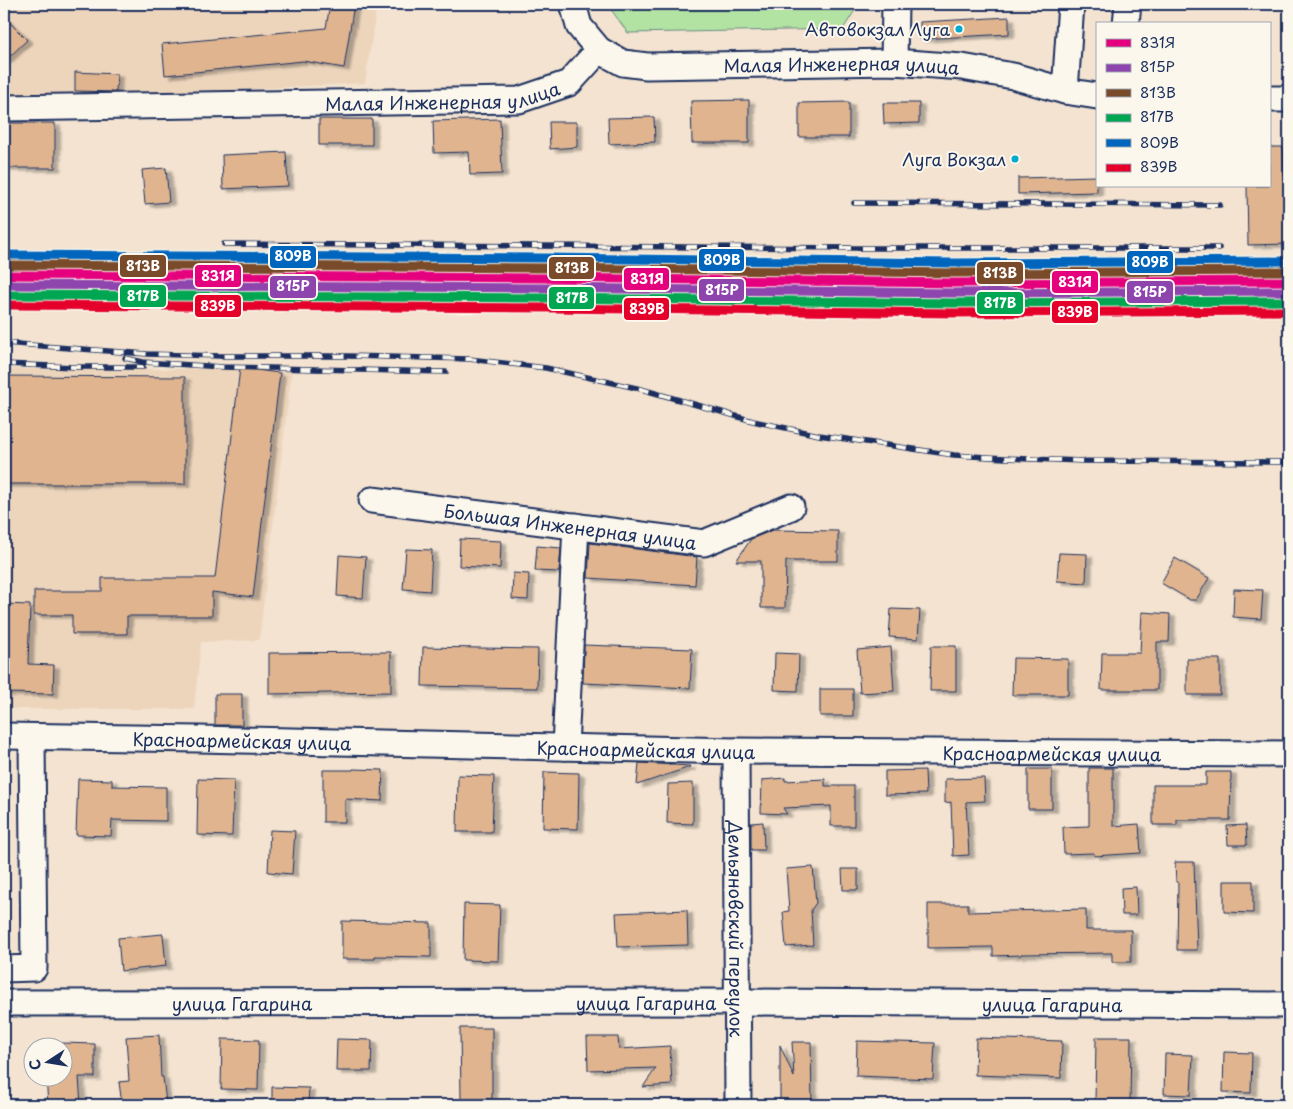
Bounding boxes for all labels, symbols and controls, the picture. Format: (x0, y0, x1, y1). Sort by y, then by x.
place label: Автовокзал Луга (805, 16, 950, 42)
legend (1096, 22, 1270, 188)
marker: Автовокзал Луга (954, 24, 964, 34)
text: 831Я (1140, 30, 1175, 53)
street label: Малая Инженерная улица (723, 48, 961, 80)
text: 815Р (1140, 54, 1175, 77)
street label: Малая Инженерная улица (325, 73, 564, 117)
text: 813В (1140, 80, 1176, 103)
text: 817В (1140, 104, 1174, 127)
text: 809В (1140, 130, 1179, 153)
place label: Луга Вокзал (902, 146, 1006, 172)
marker: Луга Вокзал (1010, 154, 1020, 164)
text: 839В (1140, 154, 1178, 177)
line badge: 809В (269, 245, 317, 269)
text: 809В (274, 245, 312, 266)
line badge: 809В (698, 248, 745, 272)
text: 809В (703, 249, 741, 270)
line badge: 809В (1126, 250, 1174, 274)
text: 809В (1131, 251, 1169, 272)
line badge: 813В (119, 254, 167, 278)
text: 813В (126, 255, 160, 276)
line badge: 813В (548, 256, 595, 280)
text: 813В (555, 257, 589, 278)
line badge: 813В (976, 261, 1024, 285)
text: 813В (983, 262, 1017, 283)
line badge: 831Я (194, 264, 242, 288)
text: 831Я (201, 265, 235, 286)
line badge: 831Я (623, 267, 670, 291)
text: 831Я (630, 268, 664, 289)
line badge: 831Я (1051, 270, 1099, 294)
text: 831Я (1058, 271, 1092, 292)
line badge: 815Р (269, 275, 317, 299)
text: 815Р (276, 275, 310, 296)
line badge: 815Р (698, 278, 745, 302)
text: 815Р (705, 279, 739, 300)
line badge: 815Р (1126, 280, 1174, 304)
text: 815Р (1133, 281, 1167, 302)
line badge: 817В (119, 284, 167, 308)
text: 817В (127, 285, 159, 306)
line badge: 817В (548, 286, 595, 310)
text: 817В (556, 287, 588, 308)
line badge: 817В (976, 291, 1024, 315)
text: 817В (984, 292, 1016, 313)
line badge: 839В (194, 294, 242, 318)
text: 839В (200, 295, 236, 316)
line badge: 839В (623, 297, 670, 321)
text: 839В (629, 298, 665, 319)
line badge: 839В (1051, 300, 1099, 324)
text: 839В (1057, 301, 1093, 322)
street label: Большая Инженерная улица (442, 496, 699, 556)
street label: Красноармейская улица (132, 724, 352, 756)
street label: Красноармейская улица (536, 733, 756, 765)
street label: Красноармейская улица (942, 739, 1162, 767)
street label: Демьяновский переулок (723, 820, 751, 1038)
street label: улица Гагарина (172, 989, 313, 1016)
street label: улица Гагарина (576, 989, 717, 1016)
street label: улица Гагарина (982, 990, 1123, 1018)
north arrow (22, 1036, 72, 1086)
text: С (23, 1057, 46, 1072)

